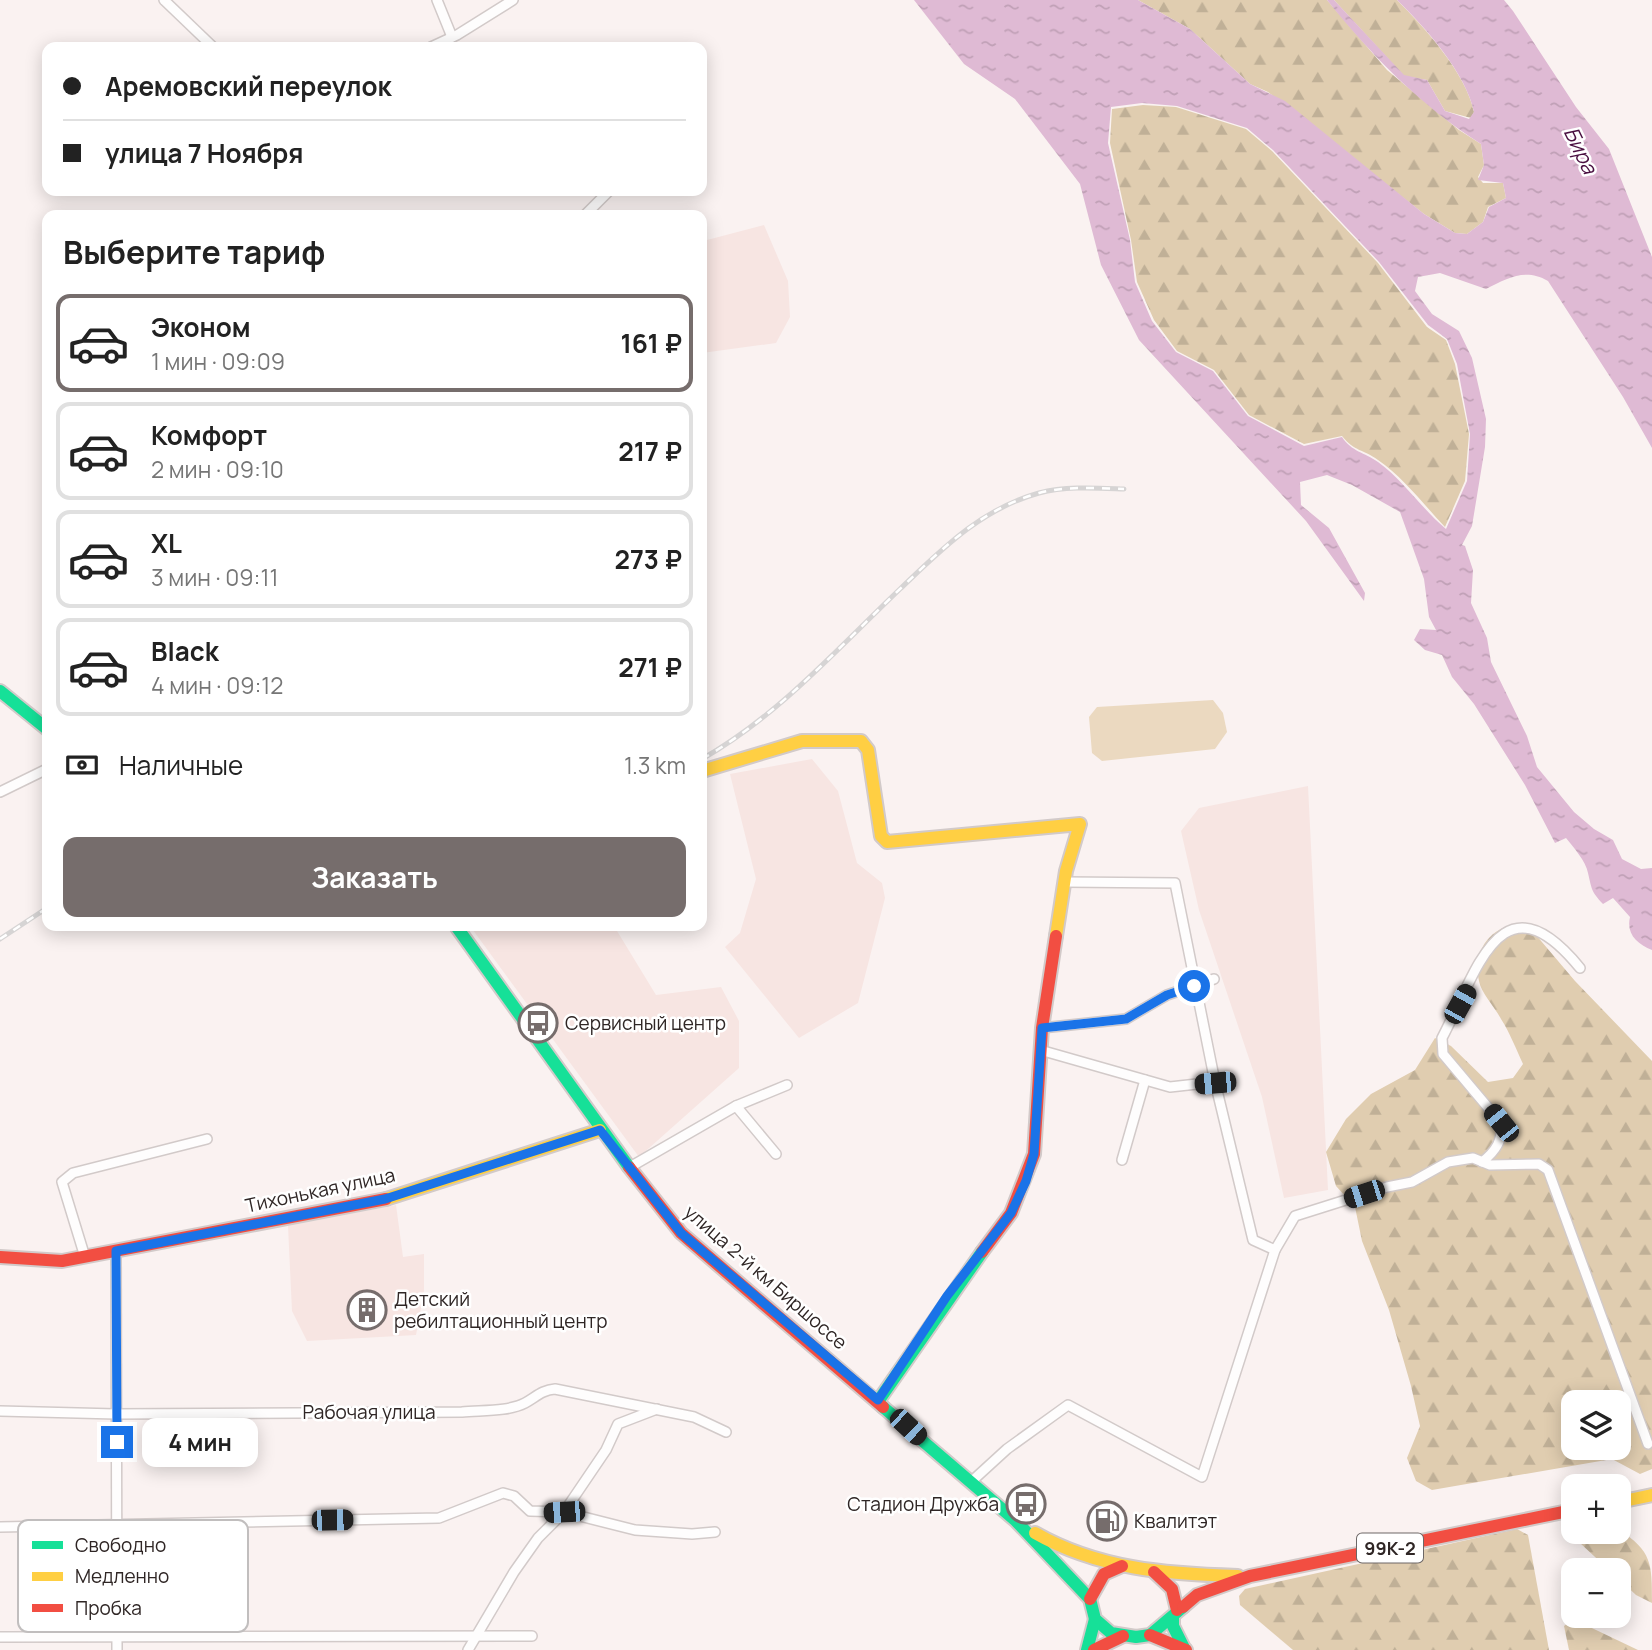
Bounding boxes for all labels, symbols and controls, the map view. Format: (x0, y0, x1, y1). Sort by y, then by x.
text: Аремовский переулок (105, 68, 392, 104)
water label: Бира (1558, 122, 1605, 179)
text: улица 7 Ноября (105, 135, 304, 171)
text: Выберите тариф (63, 230, 325, 274)
text: Эконом (151, 309, 251, 345)
icon: car (67, 312, 130, 375)
text: 161 ₽ (620, 325, 682, 361)
text: 1 мин · 09:09 (151, 345, 285, 377)
text: Комфорт (151, 417, 267, 453)
icon: car (67, 420, 130, 483)
text: 217 ₽ (618, 433, 682, 469)
text: 2 мин · 09:10 (151, 453, 284, 485)
text: XL (151, 525, 182, 561)
icon: car (67, 528, 130, 591)
text: 273 ₽ (615, 541, 682, 577)
text: 3 мин · 09:11 (151, 561, 278, 593)
text: Black (151, 633, 219, 669)
icon: car (67, 636, 130, 699)
text: 271 ₽ (618, 649, 682, 685)
text: 4 мин · 09:12 (151, 669, 283, 701)
icon: cash (63, 746, 101, 784)
text: Наличные (119, 747, 243, 783)
text: 1.3 km (624, 749, 686, 781)
button: Заказать (63, 837, 686, 917)
route start (1178, 970, 1210, 1002)
car (1441, 981, 1480, 1027)
bus stop icon: Сервисный центр (517, 1002, 559, 1044)
place label: Сервисный центр (565, 1010, 726, 1036)
car (1194, 1071, 1237, 1095)
car (1480, 1100, 1523, 1146)
street label: Тихонькая улица (243, 1161, 397, 1219)
car (1341, 1178, 1388, 1210)
street label: улица 2-й км Биршоссе (679, 1199, 853, 1355)
place label: Детский ребилтационный центр (394, 1286, 608, 1334)
building icon: Детский ребилтационный центр (346, 1289, 388, 1331)
map controls (1561, 1390, 1631, 1628)
button: layers (1561, 1390, 1631, 1460)
street label: Рабочая улица (302, 1399, 436, 1425)
car (886, 1405, 931, 1449)
callout: 4 мин (142, 1418, 257, 1466)
route end (101, 1426, 133, 1458)
text: 4 мин (168, 1426, 232, 1458)
button: + (1561, 1474, 1631, 1544)
bus stop icon: Стадион Дружба (1005, 1483, 1047, 1525)
place label: Стадион Дружба (847, 1491, 999, 1517)
car (543, 1500, 586, 1524)
fuel station icon: Квалитэт (1086, 1500, 1128, 1542)
place label: Квалитэт (1134, 1508, 1217, 1534)
car (311, 1509, 354, 1531)
legend (18, 1520, 248, 1632)
text: Свободно (75, 1532, 166, 1558)
road number: 99К-2 (1357, 1534, 1423, 1562)
button: − (1561, 1558, 1631, 1628)
text: Медленно (75, 1563, 169, 1589)
text: Пробка (75, 1595, 142, 1621)

